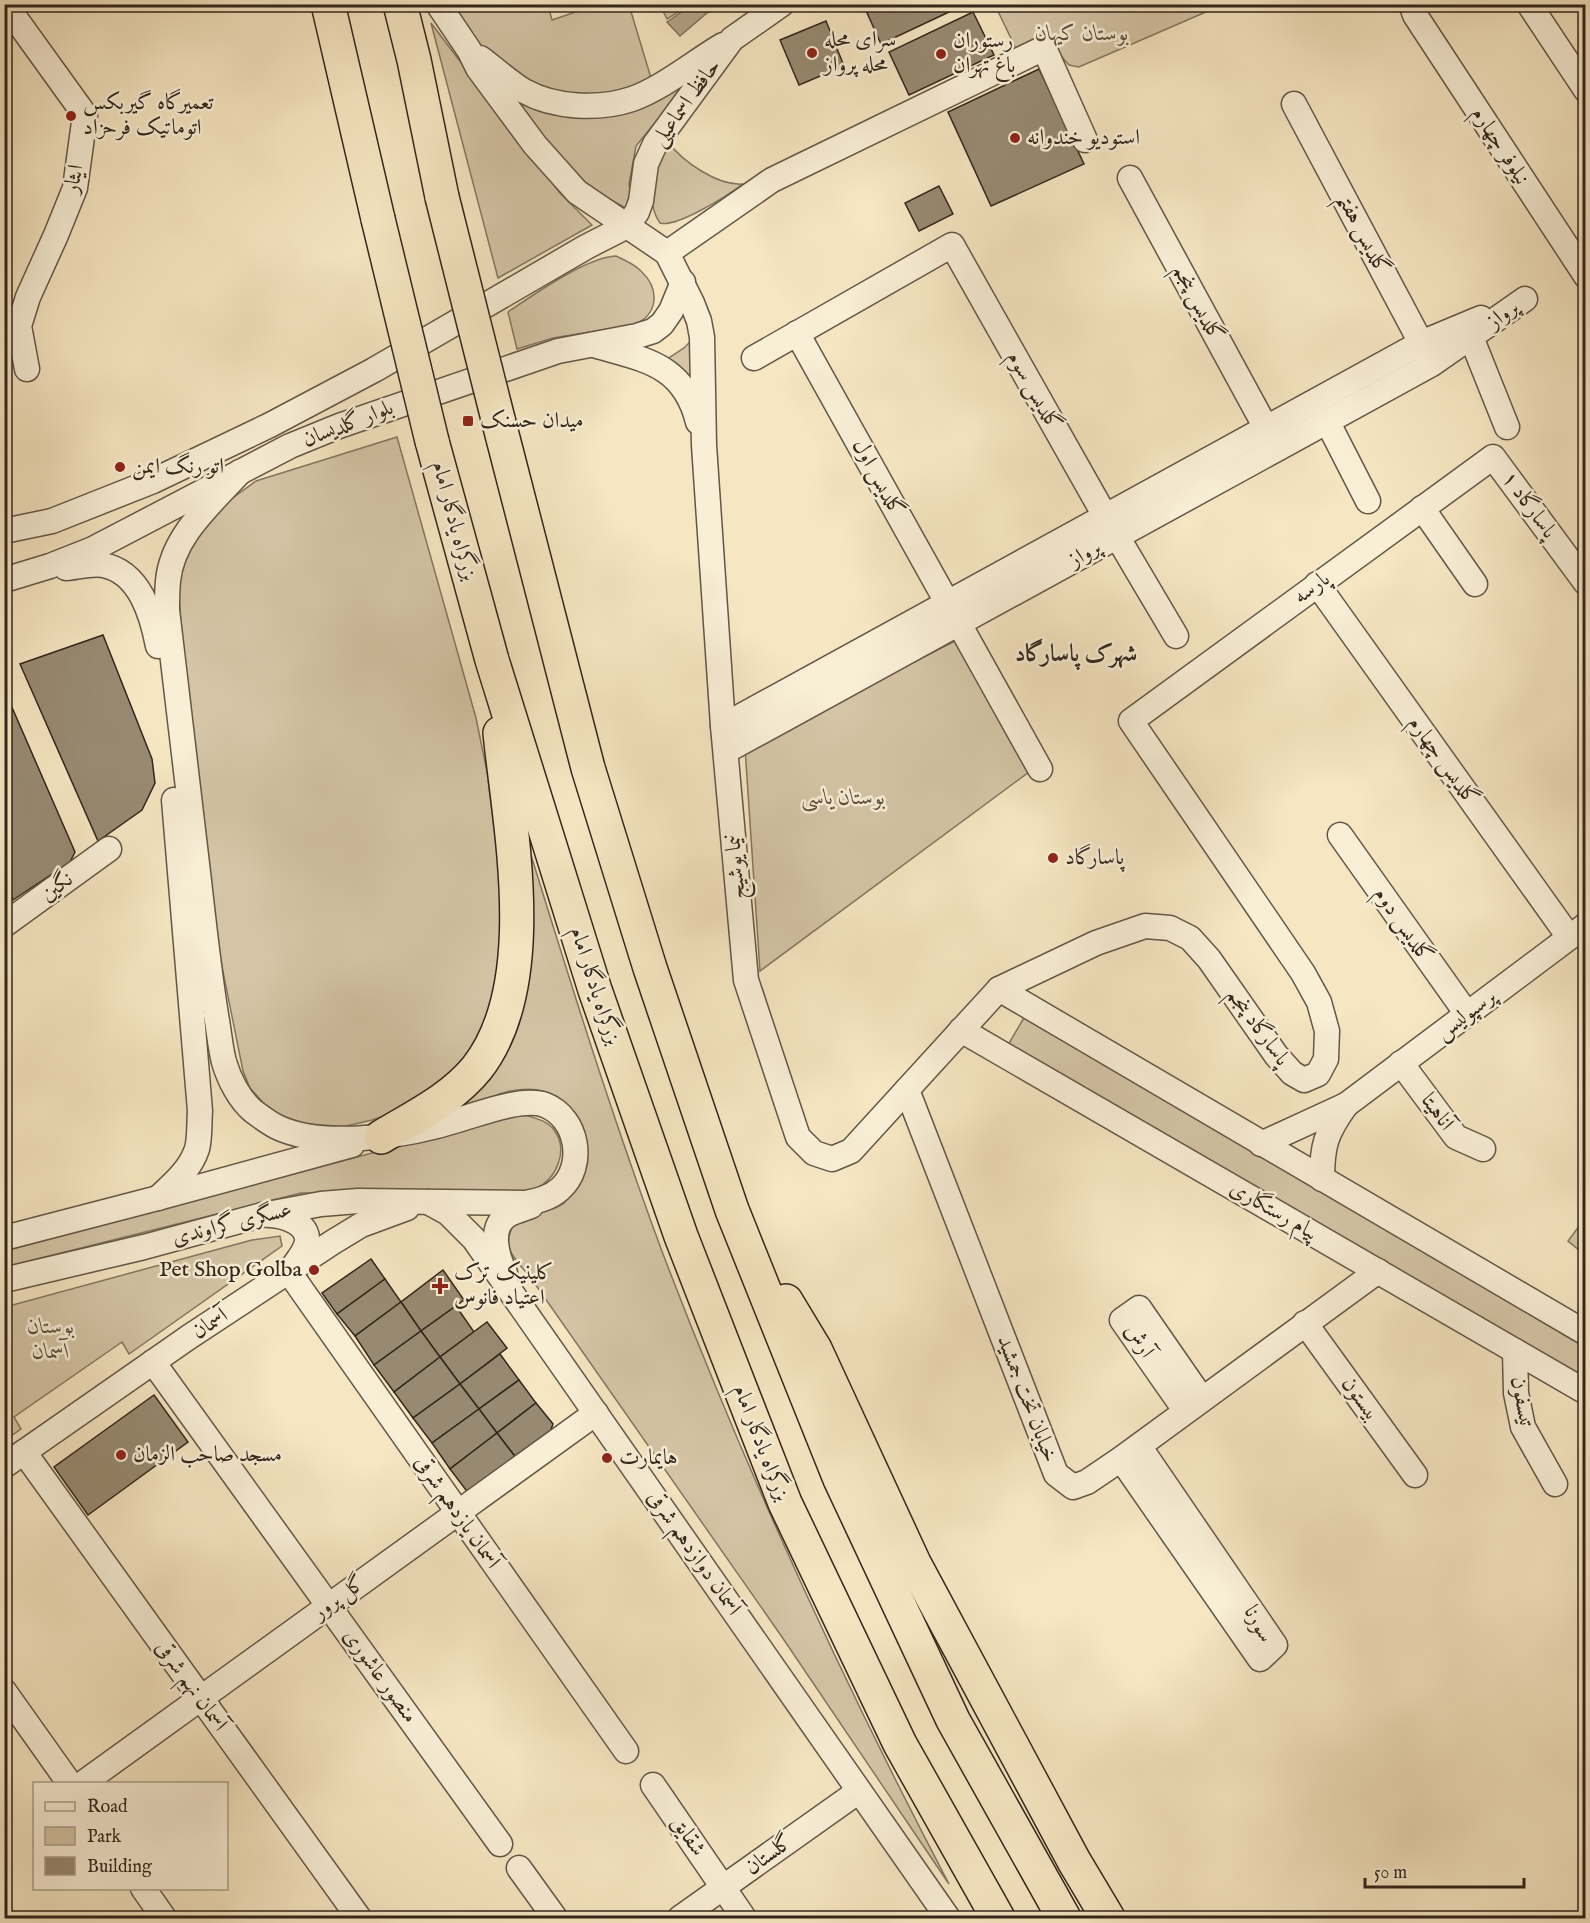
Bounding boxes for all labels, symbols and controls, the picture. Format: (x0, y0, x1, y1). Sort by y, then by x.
park label: بوستان کیهان (1035, 20, 1129, 48)
place label: سرای محله محله پرواز (822, 26, 896, 79)
place label: رستوران باغ تهران (953, 27, 1016, 83)
marker: سرای محله محله پرواز (805, 46, 819, 60)
marker: رستوران باغ تهران (934, 47, 948, 61)
street label: حافظ اسماعیلی (645, 54, 728, 153)
place label: تعمیرگاه گیربکس اتوماتیک فرحزاد (83, 88, 214, 142)
street label: نیلوفر چهارم (1461, 102, 1536, 193)
marker: تعمیرگاه گیربکس اتوماتیک فرحزاد (64, 109, 78, 123)
place label: استودیو خندوانه (1027, 124, 1140, 152)
marker: استودیو خندوانه (1008, 131, 1022, 145)
street label: ایثار (57, 162, 91, 198)
street label: گلدیس هفتم (1325, 188, 1397, 282)
street label: گلدیس پنجم (1161, 259, 1231, 349)
street label: پرواز (1480, 293, 1526, 337)
street label: گلدیس سوم (996, 346, 1069, 438)
street label: بلوار گلدیسان (298, 393, 398, 454)
place label: میدان حسنک (480, 407, 584, 435)
marker: میدان حسنک (461, 414, 475, 428)
street label: گلدیس اول (845, 434, 912, 522)
place label: اتو رنگ ایمن (132, 452, 224, 481)
street label: بزرگراه یادگار امام (421, 458, 485, 585)
marker: اتو رنگ ایمن (113, 460, 127, 474)
street label: پاسارگاد ۱ (1494, 465, 1565, 546)
street label: پرواز (1062, 533, 1108, 575)
street label: پارسه (1288, 564, 1338, 612)
district label: شهرک پاسارگاد (1015, 638, 1137, 671)
street label: گلدیس چهارم (1398, 710, 1486, 814)
park label: بوستان یاسی (801, 784, 885, 812)
street label: نیما یوشیج (719, 833, 757, 901)
place label: پاسارگاد (1065, 843, 1126, 873)
marker: پاسارگاد (1046, 851, 1060, 865)
street label: نگین (34, 865, 79, 908)
street label: گلدیس دوم (1363, 881, 1440, 971)
street label: بزرگراه یادگار امام (559, 923, 629, 1050)
street label: پاسارگاد پنجم (1216, 982, 1298, 1076)
street label: پرسپولیس (1430, 982, 1504, 1047)
street label: آناهیتا (1414, 1087, 1462, 1138)
street label: پیام رستگاری (1223, 1174, 1324, 1251)
street label: عسگری گراوندی (169, 1194, 295, 1252)
place label: Pet Shop Golba (159, 1256, 302, 1284)
place label: کلینیک ترک اعتیاد فانوس (454, 1259, 554, 1312)
marker: Pet Shop Golba (307, 1263, 321, 1277)
marker: کلینیک ترک اعتیاد فانوس (431, 1277, 449, 1295)
street label: آسمان (186, 1300, 235, 1346)
park label: بوستان آسمان (27, 1313, 75, 1366)
street label: آرش (1118, 1318, 1162, 1365)
street label: خیابان تخت جمشید (990, 1331, 1064, 1467)
street label: بیستون (1334, 1371, 1386, 1427)
street label: تیسفون (1503, 1374, 1541, 1430)
street label: بزرگراه یادگار امام (722, 1380, 798, 1507)
place label: مسجد صاحب الزمان (133, 1441, 282, 1469)
place label: هایمارت (619, 1444, 678, 1472)
marker: مسجد صاحب الزمان (114, 1448, 128, 1462)
street label: آسمان یازدهم شرقی (404, 1449, 508, 1579)
marker: هایمارت (600, 1451, 614, 1465)
street label: آسمان دوازدهم شرقی (636, 1484, 750, 1626)
street label: گل پرور (305, 1569, 371, 1628)
street label: سورنا (1237, 1601, 1279, 1647)
street label: منصور عاشوری (336, 1623, 424, 1729)
street label: آسمان نهم شرقی (144, 1634, 236, 1742)
legend (33, 1782, 228, 1890)
text: Road (87, 1796, 128, 1819)
street label: شقایق (664, 1810, 712, 1862)
text: Park (87, 1826, 122, 1849)
street label: گلستان (739, 1827, 799, 1882)
scale bar (1365, 1851, 1524, 1889)
text: Building (87, 1856, 152, 1879)
text: 50 m (1374, 1862, 1407, 1885)

